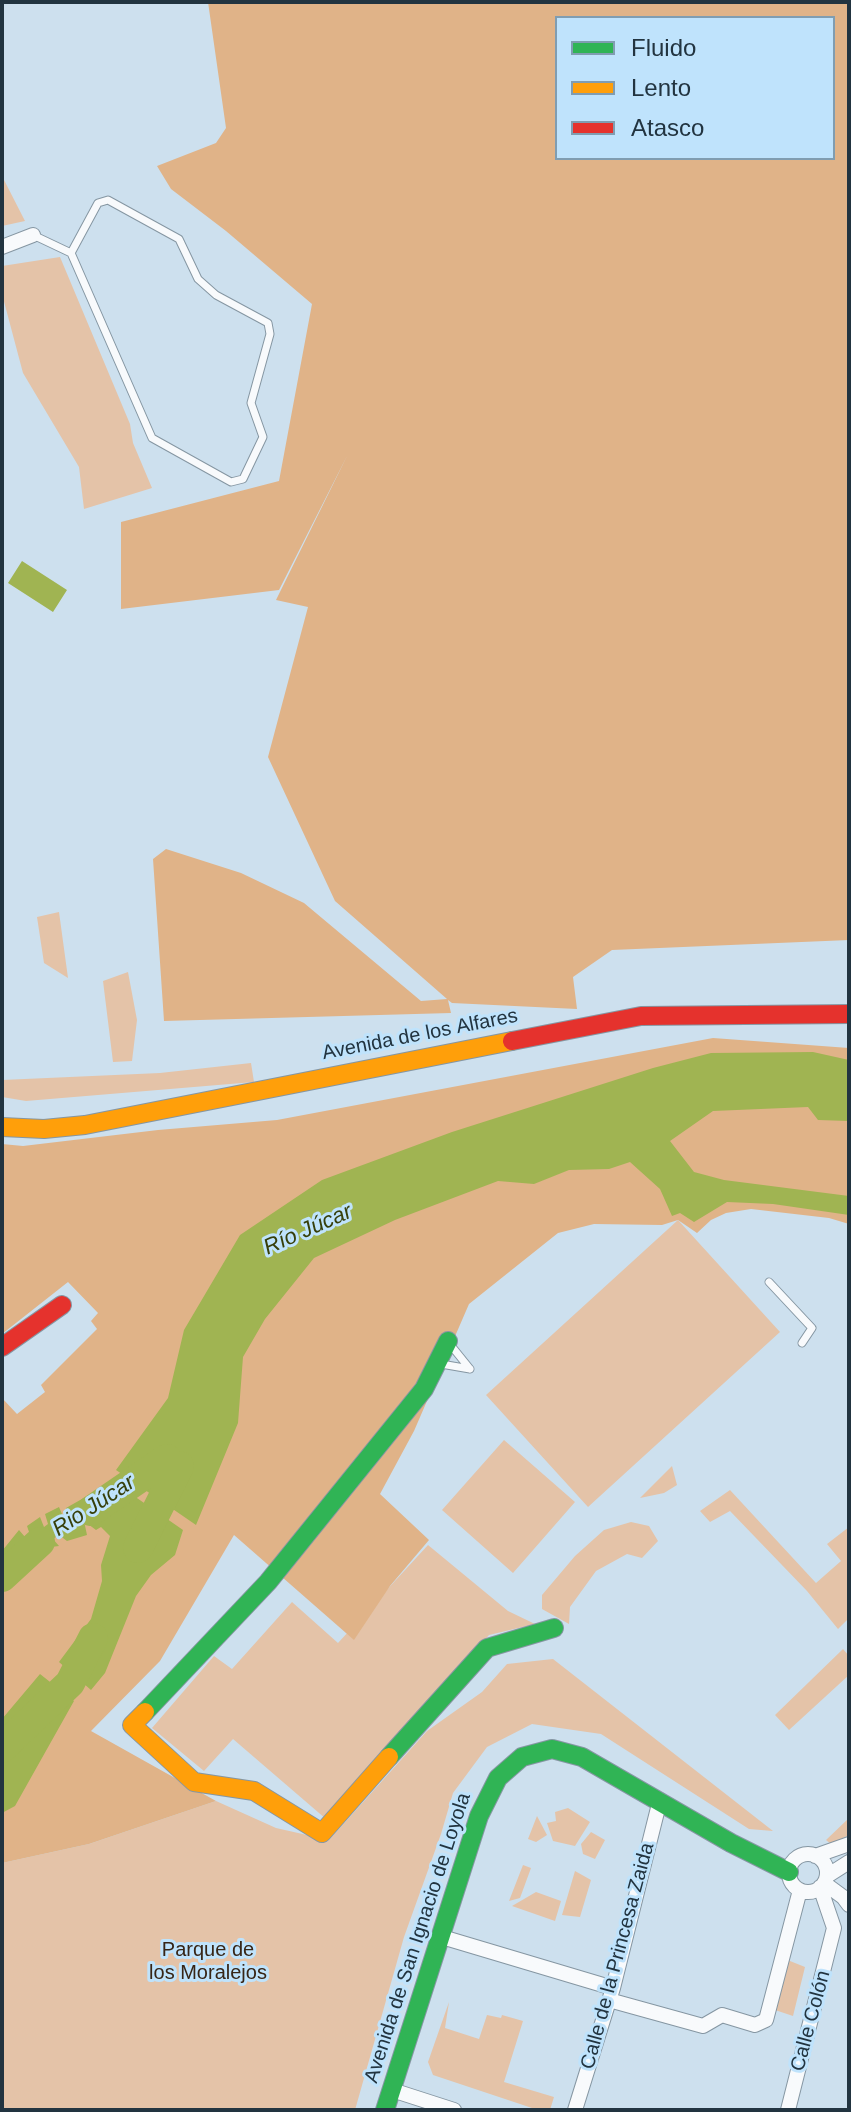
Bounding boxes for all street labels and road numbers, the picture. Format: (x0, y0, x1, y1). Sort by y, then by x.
street label: Avenida de los Alfares (320, 1004, 520, 1066)
street label: Avenida de San Ignacio de Loyola (360, 1790, 476, 2086)
street label: Calle de la Princesa Zaida (576, 1840, 660, 2072)
street label: Calle Colón (786, 1968, 836, 2074)

